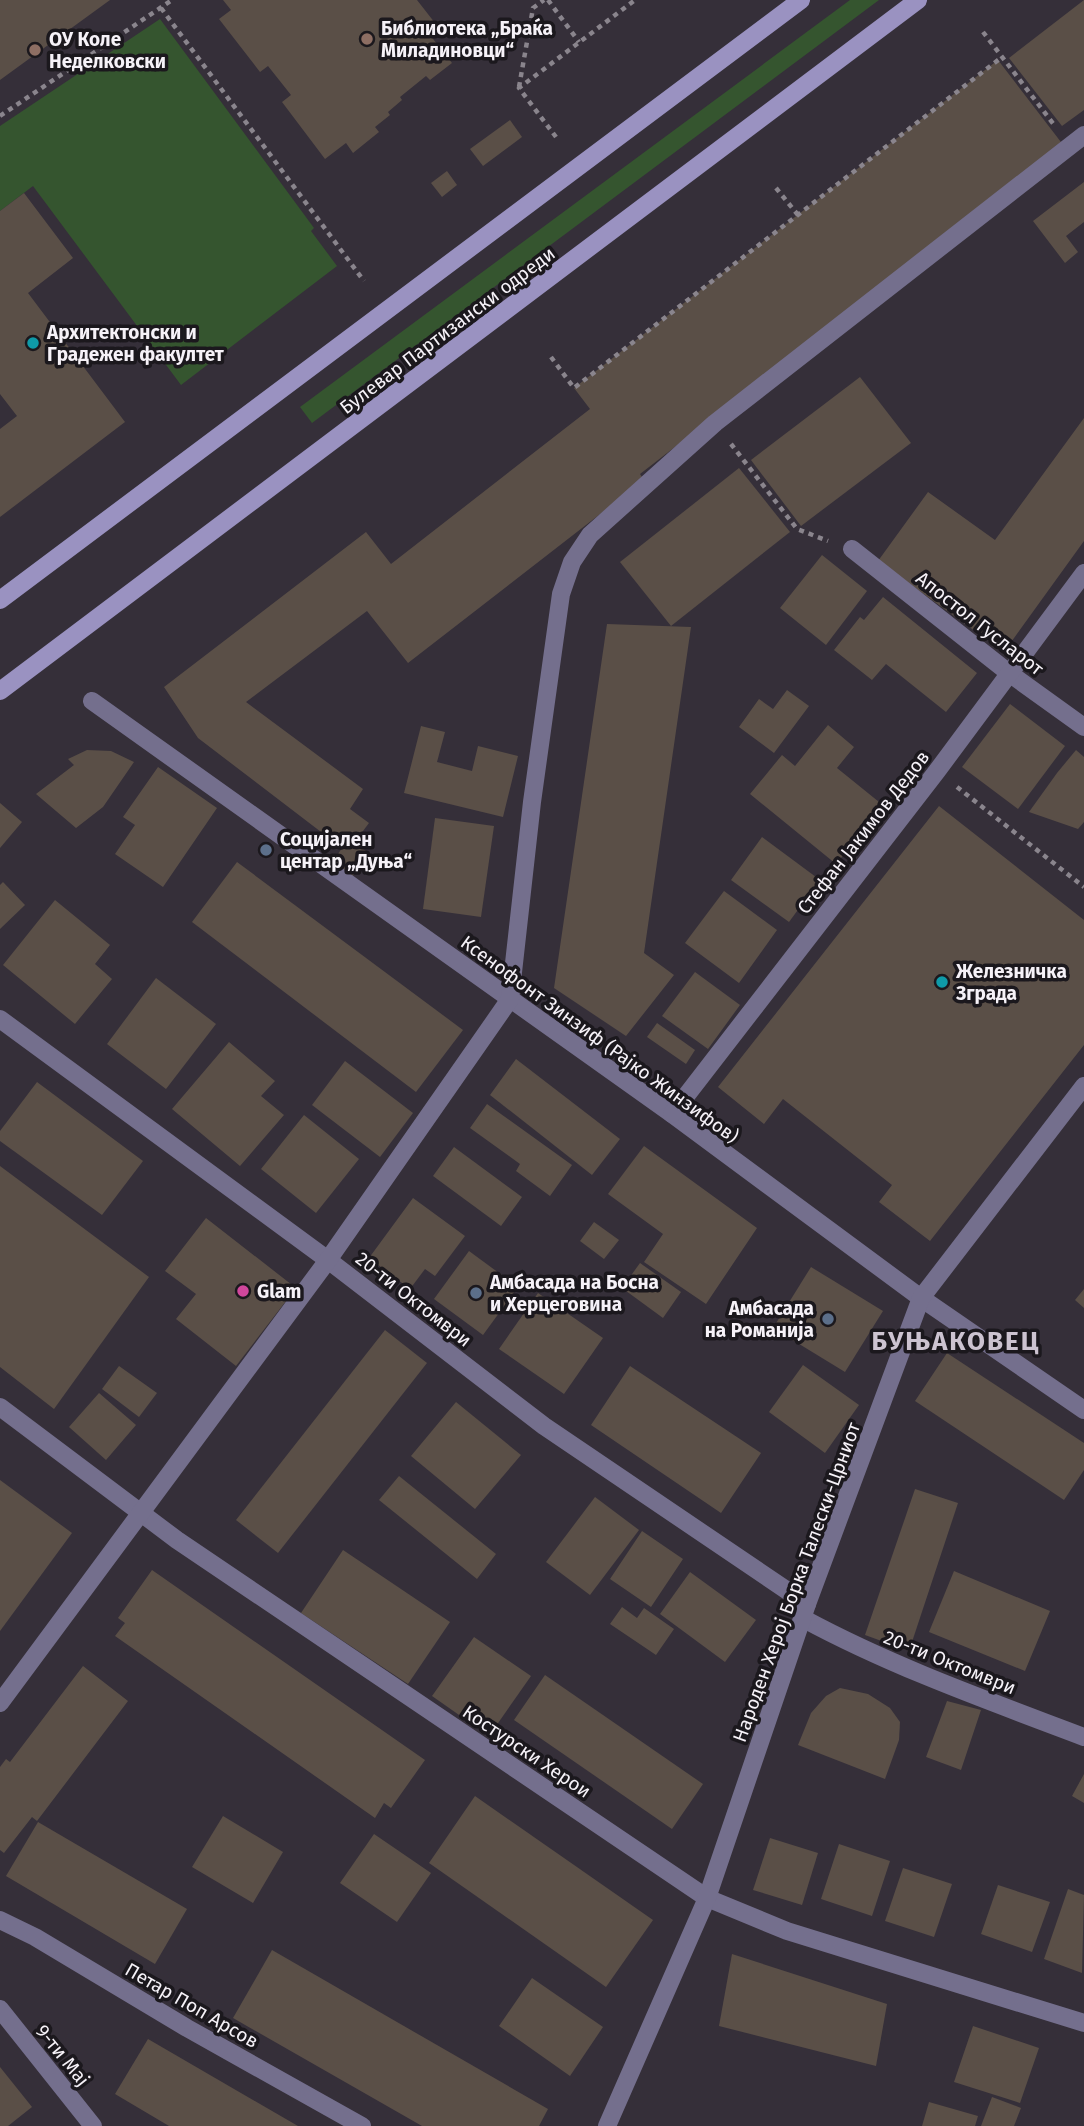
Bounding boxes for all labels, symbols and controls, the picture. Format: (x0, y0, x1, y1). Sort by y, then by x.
place label: Библиотека „Браќа Миладиновци“ (381, 17, 553, 62)
place label: ОУ Коле Неделковски (49, 28, 166, 73)
marker: Библиотека „Браќа Миладиновци“ (359, 31, 375, 47)
marker: ОУ Коле Неделковски (27, 42, 43, 58)
street label: Булевар Партизански одреди (335, 242, 560, 419)
place label: Архитектонски и Градежен факултет (46, 321, 225, 366)
marker: Архитектонски и Градежен факултет (25, 335, 41, 351)
street label: Апостол Гусларот (911, 566, 1048, 681)
street label: Стефан Јакимов Дедов (792, 746, 934, 919)
place label: Социјален центар „Дуња“ (280, 828, 412, 873)
marker: Социјален центар „Дуња“ (258, 842, 274, 858)
street label: Ксенофонт Зинзиф (Рајко Жинзифов) (456, 931, 743, 1148)
place label: Железничка Зграда (955, 960, 1067, 1005)
marker: Железничка Зграда (934, 974, 950, 990)
street label: 20-ти Октомври (351, 1247, 476, 1352)
place label: Амбасада на Босна и Херцеговина (489, 1271, 659, 1316)
place label: Glam (257, 1280, 301, 1303)
marker: Glam (235, 1283, 251, 1299)
marker: Амбасада на Босна и Херцеговина (468, 1285, 484, 1301)
place label: Амбасада на Романија (705, 1297, 814, 1342)
marker: Амбасада на Романија (820, 1311, 836, 1327)
district label: БУЊАКОВЕЦ (871, 1326, 1041, 1357)
street label: Народен Херој Борка Талески-Црниот (728, 1419, 865, 1745)
street label: 20-ти Октомври (880, 1625, 1019, 1699)
street label: Костурски Херои (458, 1700, 595, 1803)
street label: Петар Поп Арсов (121, 1958, 262, 2053)
street label: 9-ти Мај (31, 2020, 94, 2091)

